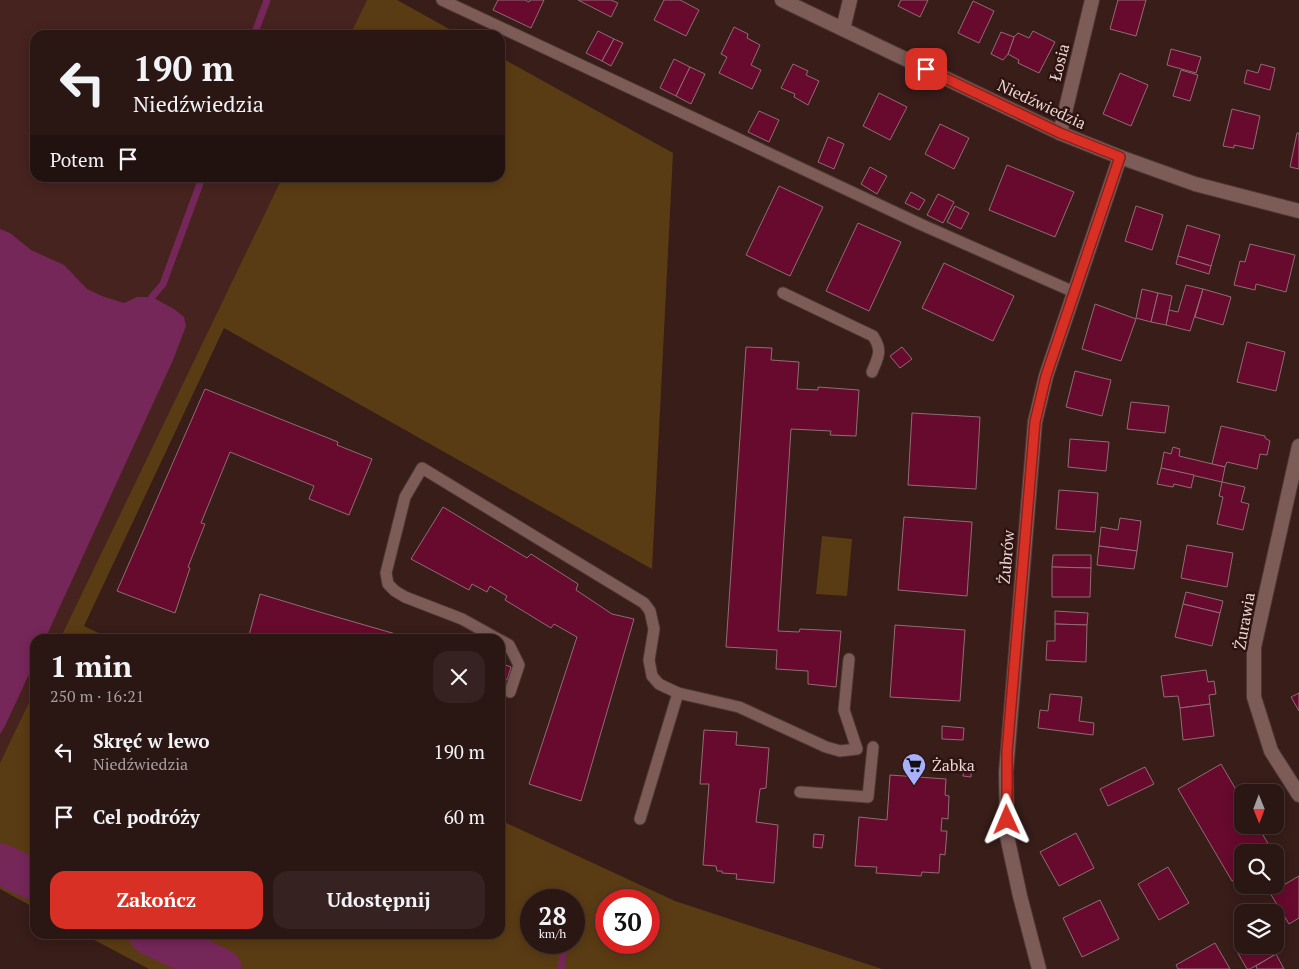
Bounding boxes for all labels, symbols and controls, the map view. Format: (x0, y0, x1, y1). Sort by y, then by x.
street label: Łosia (1044, 41, 1074, 83)
text: 190 m (133, 45, 234, 91)
pin (905, 48, 947, 90)
icon: left (50, 50, 115, 115)
icon: arrive (912, 55, 940, 83)
street label: Niedźwiedzia (994, 74, 1090, 134)
text: Niedźwiedzia (133, 89, 264, 118)
icon: arrive (114, 145, 142, 173)
text: Potem (50, 147, 104, 172)
street label: Żubrów (993, 529, 1019, 585)
street label: Żurawia (1228, 591, 1260, 651)
text: 1 min (50, 646, 132, 686)
button: close (433, 651, 485, 703)
text: 250 m · 16:21 (50, 685, 144, 707)
text: Skręć w lewo (93, 728, 210, 753)
icon: left (50, 738, 78, 766)
text: 190 m (434, 739, 485, 764)
supermarket icon: Żabka (901, 752, 927, 786)
text: Niedźwiedzia (93, 753, 188, 775)
place label: Żabka (932, 754, 975, 776)
north arrow (1234, 784, 1284, 834)
map controls (1234, 784, 1284, 954)
position arrow (980, 793, 1032, 845)
icon: arrive (50, 803, 78, 831)
text: Cel podróży (93, 804, 200, 829)
text: 60 m (444, 804, 485, 829)
button: search (1234, 844, 1284, 894)
button: Zakończ (50, 871, 263, 929)
button: Udostępnij (273, 871, 485, 929)
speed limit sign: 30 (595, 889, 660, 954)
text: 28 (538, 899, 567, 932)
button: layers (1234, 904, 1284, 954)
text: km/h (539, 926, 566, 941)

